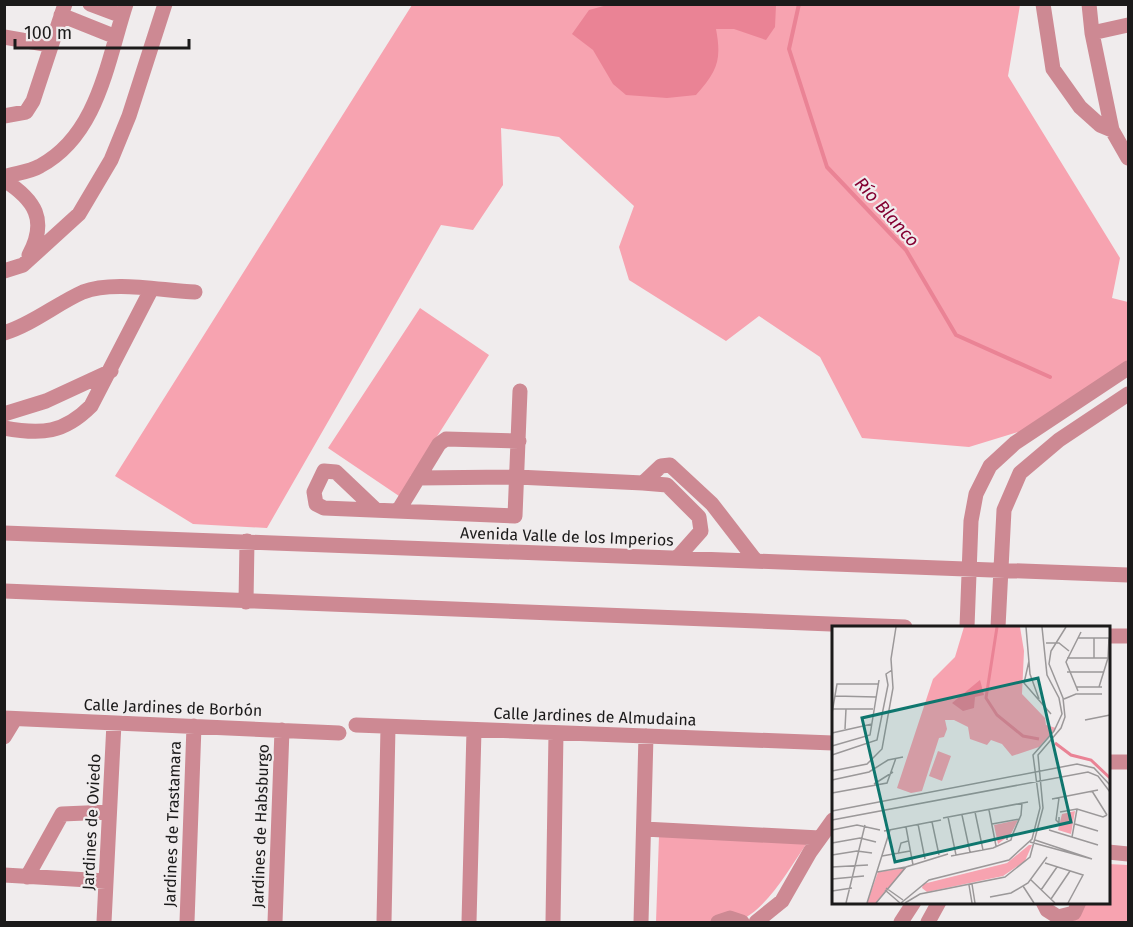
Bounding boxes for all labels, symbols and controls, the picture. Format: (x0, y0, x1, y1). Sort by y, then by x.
scale bar (15, 12, 189, 50)
text: 100 m (24, 22, 72, 44)
water label: Río Blanco (850, 173, 924, 251)
street label: Avenida Valle de los Imperios (460, 523, 674, 550)
inset map (832, 626, 1109, 903)
street label: Calle Jardines de Borbón (83, 695, 263, 720)
street label: Calle Jardines de Almudaina (493, 703, 697, 730)
street label: Jardines de Trastamara (160, 741, 185, 907)
street label: Jardines de Habsburgo (248, 744, 273, 909)
street label: Jardines de Oviedo (78, 753, 105, 891)

